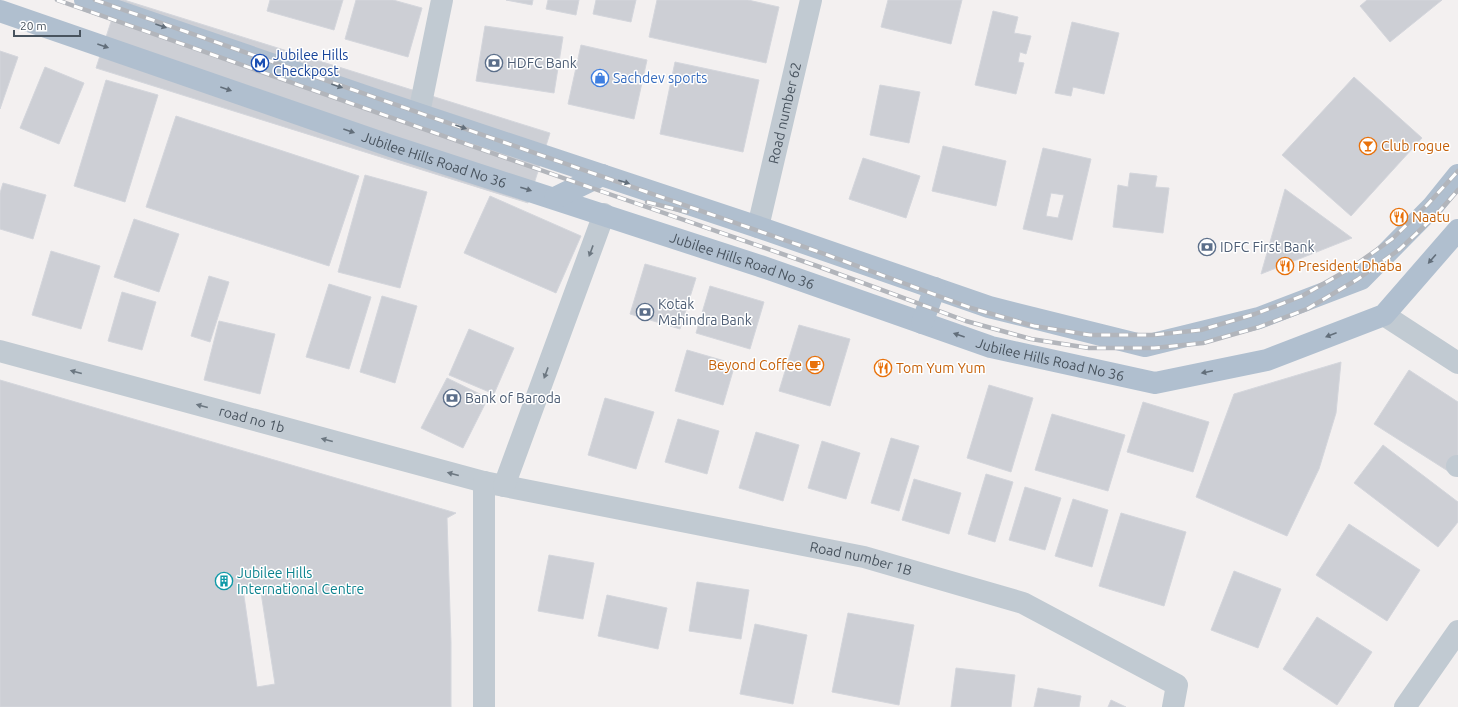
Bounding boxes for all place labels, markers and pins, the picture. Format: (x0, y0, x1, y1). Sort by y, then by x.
place label: Jubilee Hills Checkpost (273, 47, 348, 79)
metro station icon: Jubilee Hills Checkpost (250, 53, 270, 73)
bank icon: HDFC Bank (484, 53, 504, 73)
place label: HDFC Bank (507, 55, 577, 71)
shop icon: Sachdev sports (590, 68, 610, 88)
place label: Sachdev sports (613, 70, 707, 86)
bar icon: Club rogue (1358, 136, 1378, 156)
place label: Club rogue (1381, 138, 1450, 154)
restaurant icon: Naatu (1389, 207, 1409, 227)
place label: Naatu (1412, 209, 1450, 225)
bank icon: IDFC First Bank (1197, 237, 1217, 257)
place label: IDFC First Bank (1220, 239, 1315, 255)
restaurant icon: President Dhaba (1275, 256, 1295, 276)
place label: President Dhaba (1298, 258, 1402, 274)
place label: Kotak Mahindra Bank (658, 296, 752, 328)
bank icon: Kotak Mahindra Bank (635, 302, 655, 322)
cafe icon: Beyond Coffee (805, 355, 825, 375)
place label: Beyond Coffee (708, 357, 802, 373)
restaurant icon: Tom Yum Yum (873, 358, 893, 378)
place label: Tom Yum Yum (896, 360, 986, 376)
bank icon: Bank of Baroda (442, 388, 462, 408)
place label: Bank of Baroda (465, 390, 561, 406)
place label: Jubilee Hills International Centre (237, 565, 364, 597)
building icon: Jubilee Hills International Centre (214, 571, 234, 591)

